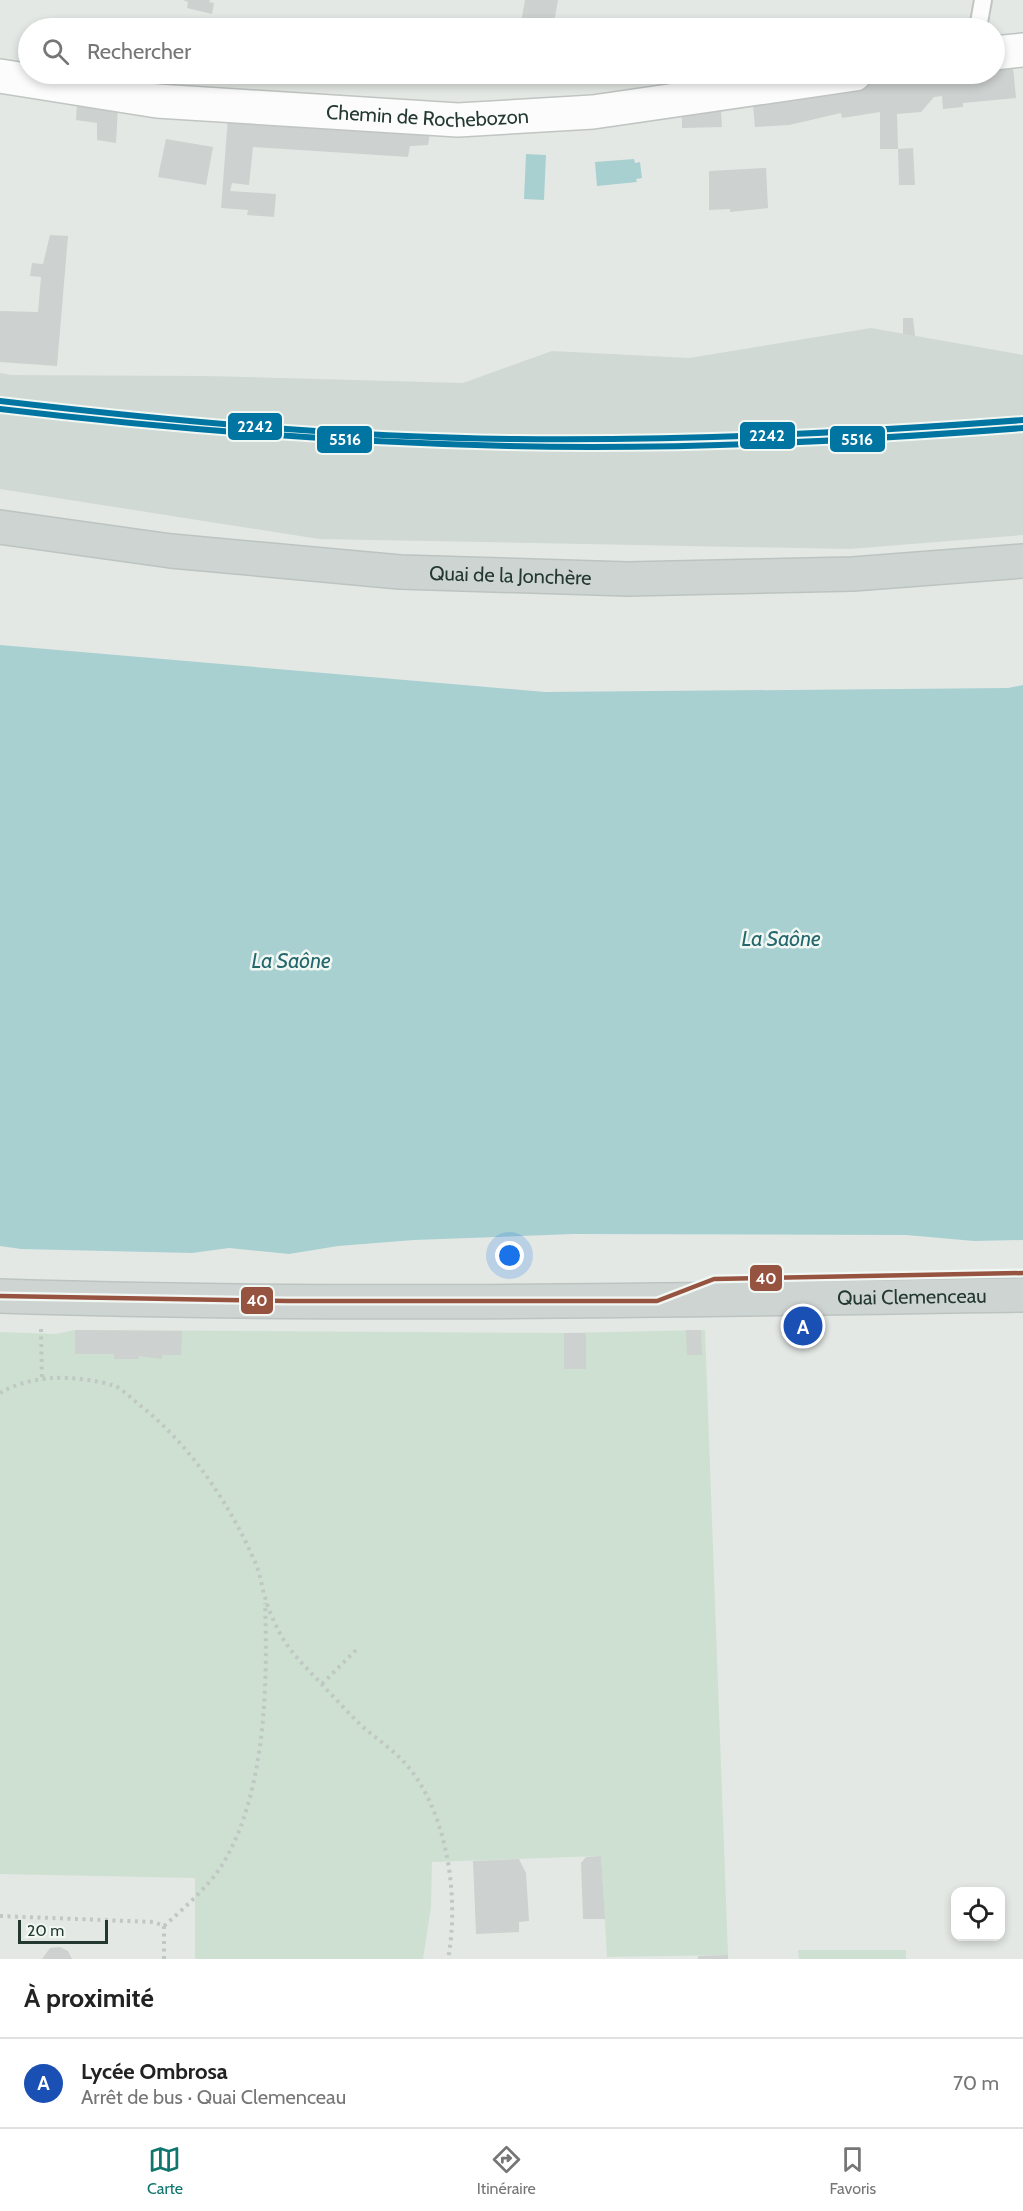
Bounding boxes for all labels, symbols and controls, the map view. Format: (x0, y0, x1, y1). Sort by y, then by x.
search box (18, 18, 1005, 84)
icon: search (39, 35, 72, 68)
text: Rechercher (87, 38, 191, 65)
street label: Chemin de Rochebozon (325, 100, 529, 132)
line badge: 2242 (227, 412, 283, 441)
text: 2242 (237, 417, 273, 436)
line badge: 2242 (739, 421, 796, 450)
line badge: 5516 (316, 425, 373, 454)
line badge: 5516 (829, 425, 886, 453)
text: 2242 (749, 426, 785, 445)
text: 5516 (329, 430, 361, 449)
text: 5516 (841, 430, 873, 449)
street label: Quai de la Jonchère (429, 561, 592, 590)
water label: La Saône (741, 926, 821, 951)
water label: La Saône (251, 948, 331, 973)
your location (495, 1241, 524, 1270)
line badge: 40 (749, 1264, 783, 1292)
text: 40 (755, 1269, 777, 1288)
street label: Quai Clemenceau (837, 1284, 987, 1310)
line badge: 40 (240, 1286, 274, 1315)
text: 40 (246, 1291, 268, 1310)
pin: A (784, 1304, 822, 1348)
map controls (951, 1887, 1005, 1941)
button: locate (951, 1887, 1005, 1941)
scale bar (18, 1917, 108, 1944)
text: 20 m (27, 1921, 64, 1940)
text: À proximité (24, 1982, 154, 2014)
text: Lycée Ombrosa (81, 2058, 228, 2085)
text: A (37, 2071, 50, 2095)
text: 70 m (953, 2071, 999, 2095)
text: Arrêt de bus · Quai Clemenceau (81, 2085, 346, 2109)
tab: Carte (147, 2143, 183, 2198)
tab: Itinéraire (477, 2143, 536, 2198)
tab: Favoris (830, 2143, 876, 2198)

